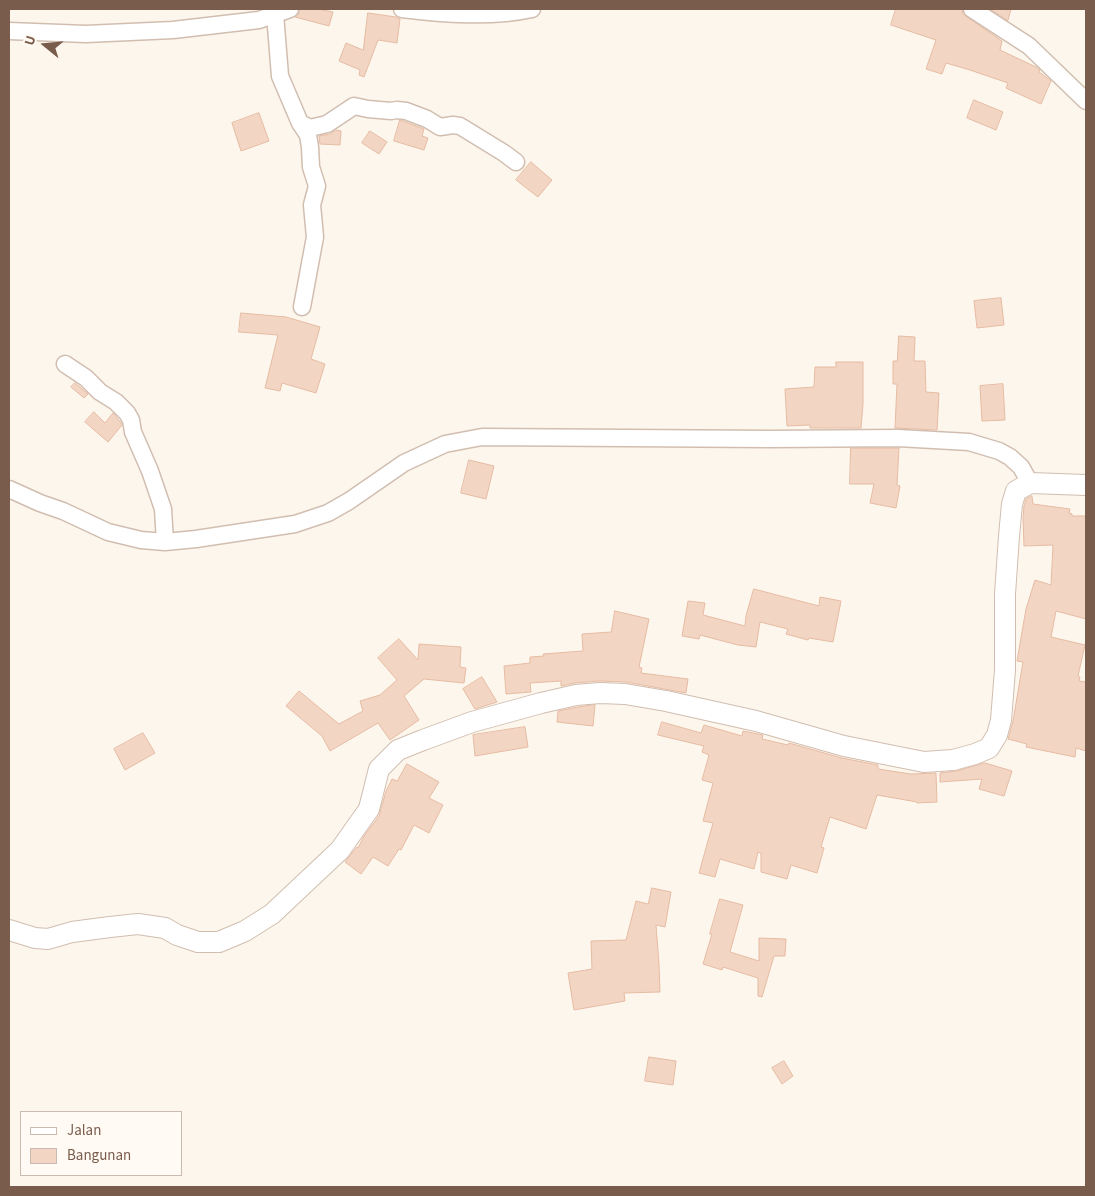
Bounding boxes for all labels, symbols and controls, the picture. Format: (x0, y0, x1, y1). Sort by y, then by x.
north arrow (20, 20, 70, 70)
text: U (20, 33, 42, 48)
legend (20, 1111, 182, 1176)
text: Jalan (67, 1120, 101, 1141)
text: Bangunan (67, 1145, 131, 1166)

